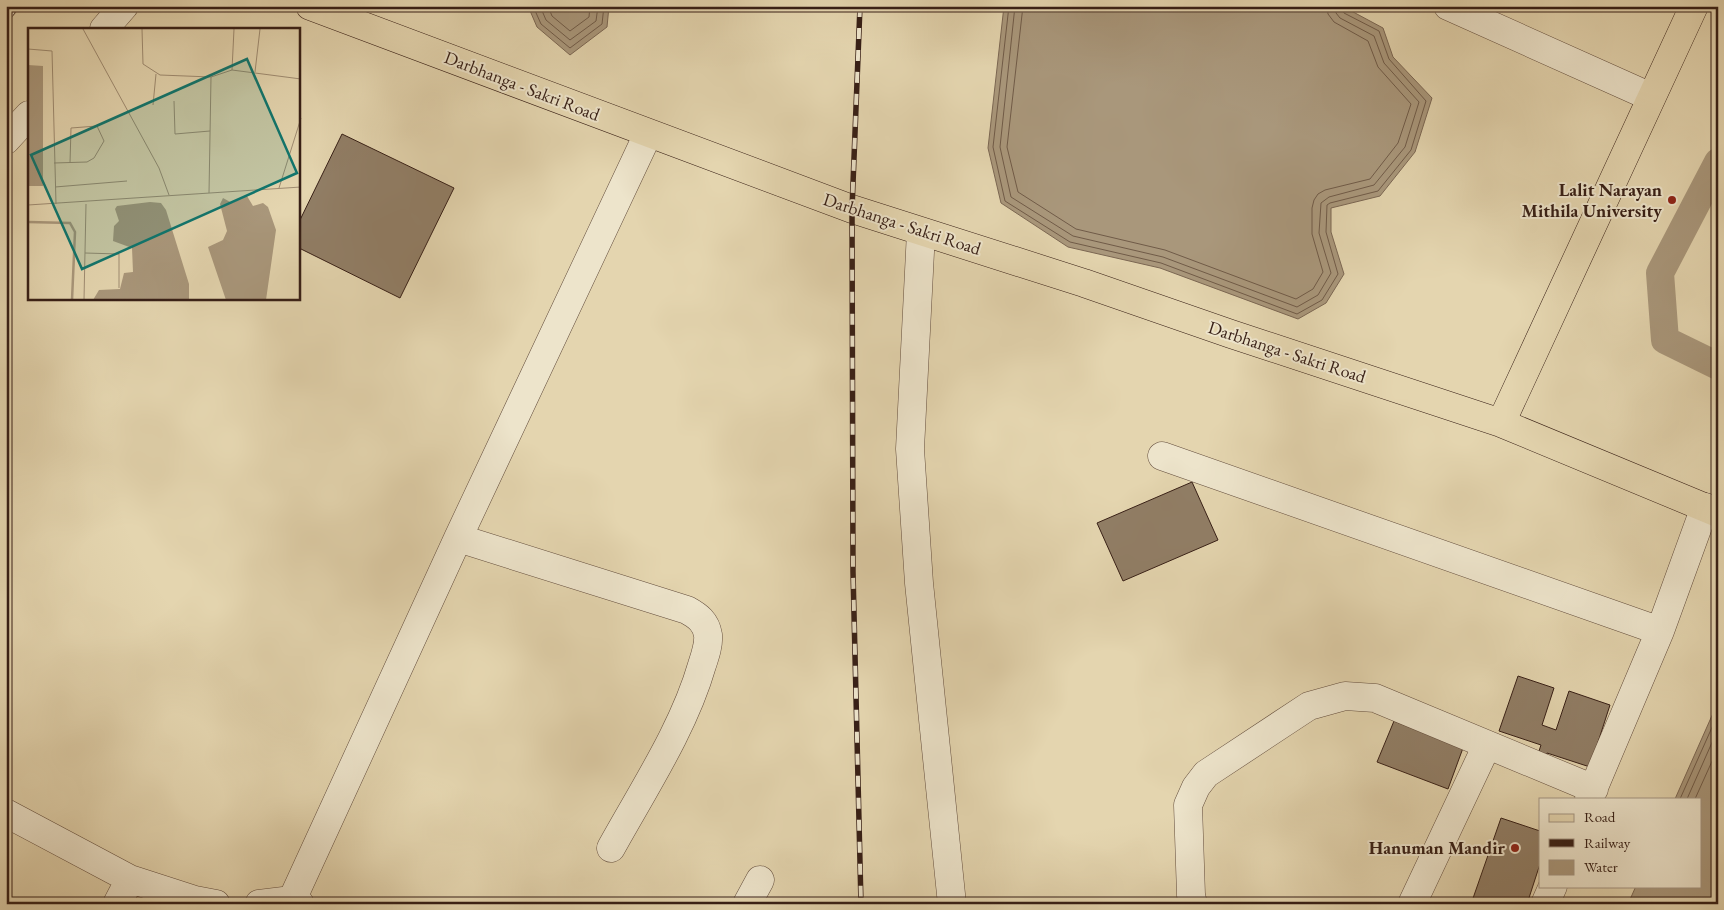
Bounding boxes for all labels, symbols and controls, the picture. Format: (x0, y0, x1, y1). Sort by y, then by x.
inset map (28, 28, 300, 300)
street label: Darbhanga - Sakri Road (441, 45, 604, 126)
place label: Lalit Narayan Mithila University (1522, 178, 1662, 222)
street label: Darbhanga - Sakri Road (820, 187, 985, 260)
marker: Lalit Narayan Mithila University (1666, 194, 1678, 206)
street label: Darbhanga - Sakri Road (1205, 315, 1370, 388)
legend (1539, 798, 1702, 888)
text: Road (1584, 807, 1616, 826)
text: Railway (1584, 833, 1631, 852)
place label: Hanuman Mandir (1369, 836, 1506, 859)
marker: Hanuman Mandir (1509, 842, 1521, 854)
text: Water (1584, 857, 1618, 876)

